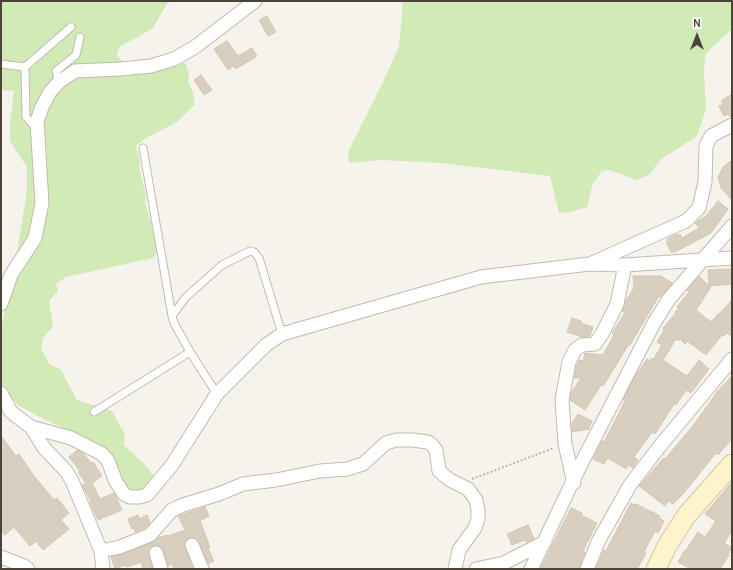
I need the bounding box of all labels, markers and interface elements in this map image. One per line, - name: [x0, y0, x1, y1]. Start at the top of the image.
- north arrow: [677, 16, 717, 56]
- text: N: [693, 17, 701, 30]

